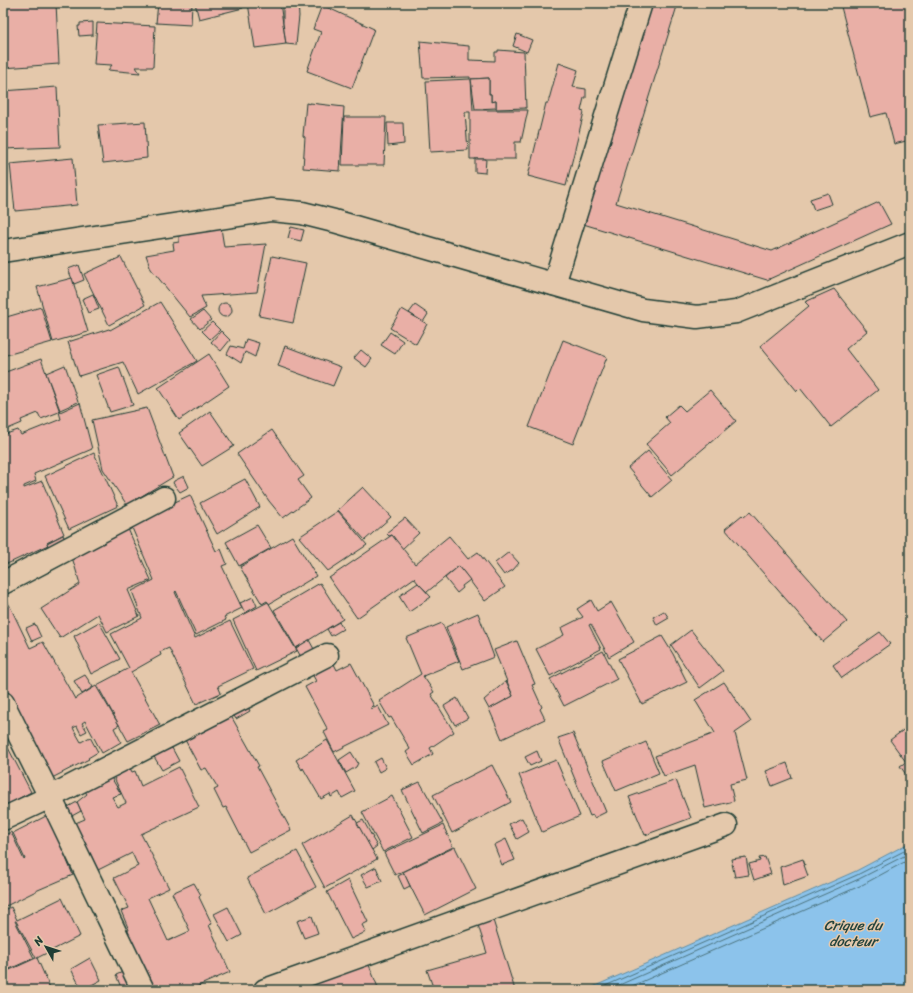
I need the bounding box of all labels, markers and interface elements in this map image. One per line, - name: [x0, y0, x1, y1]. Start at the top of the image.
- water label: Crique du docteur: [824, 913, 884, 954]
- north arrow: [26, 927, 66, 967]
- text: N: [28, 932, 49, 951]

